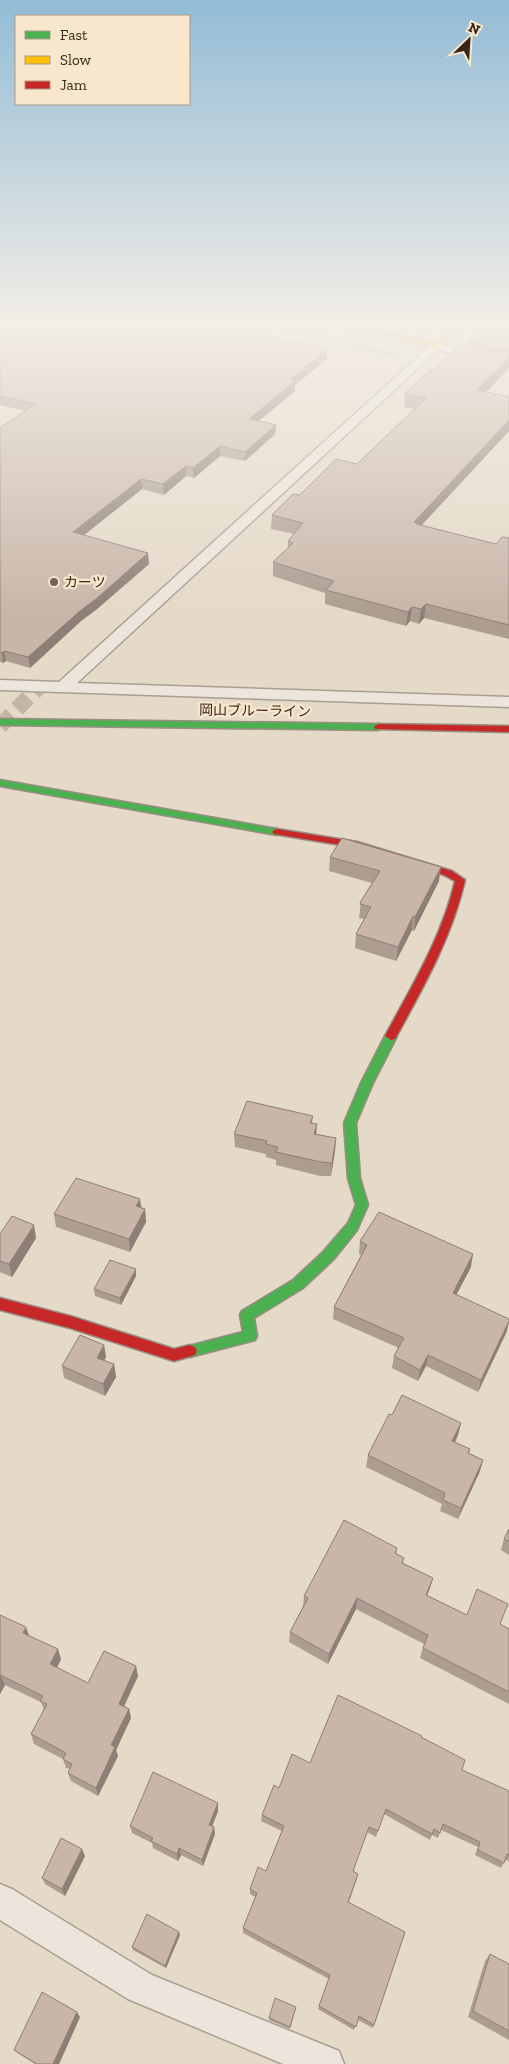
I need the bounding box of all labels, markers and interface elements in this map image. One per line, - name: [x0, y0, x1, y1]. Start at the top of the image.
- legend: [15, 15, 190, 105]
- north arrow: [444, 15, 494, 65]
- text: N: [466, 19, 483, 39]
- text: Fast: [60, 26, 88, 44]
- text: Slow: [60, 51, 92, 69]
- text: Jam: [60, 76, 87, 94]
- place label: カーツ: [64, 574, 106, 591]
- marker: カーツ: [48, 576, 60, 588]
- street label: 岡山ブルーライン: [199, 702, 311, 720]

